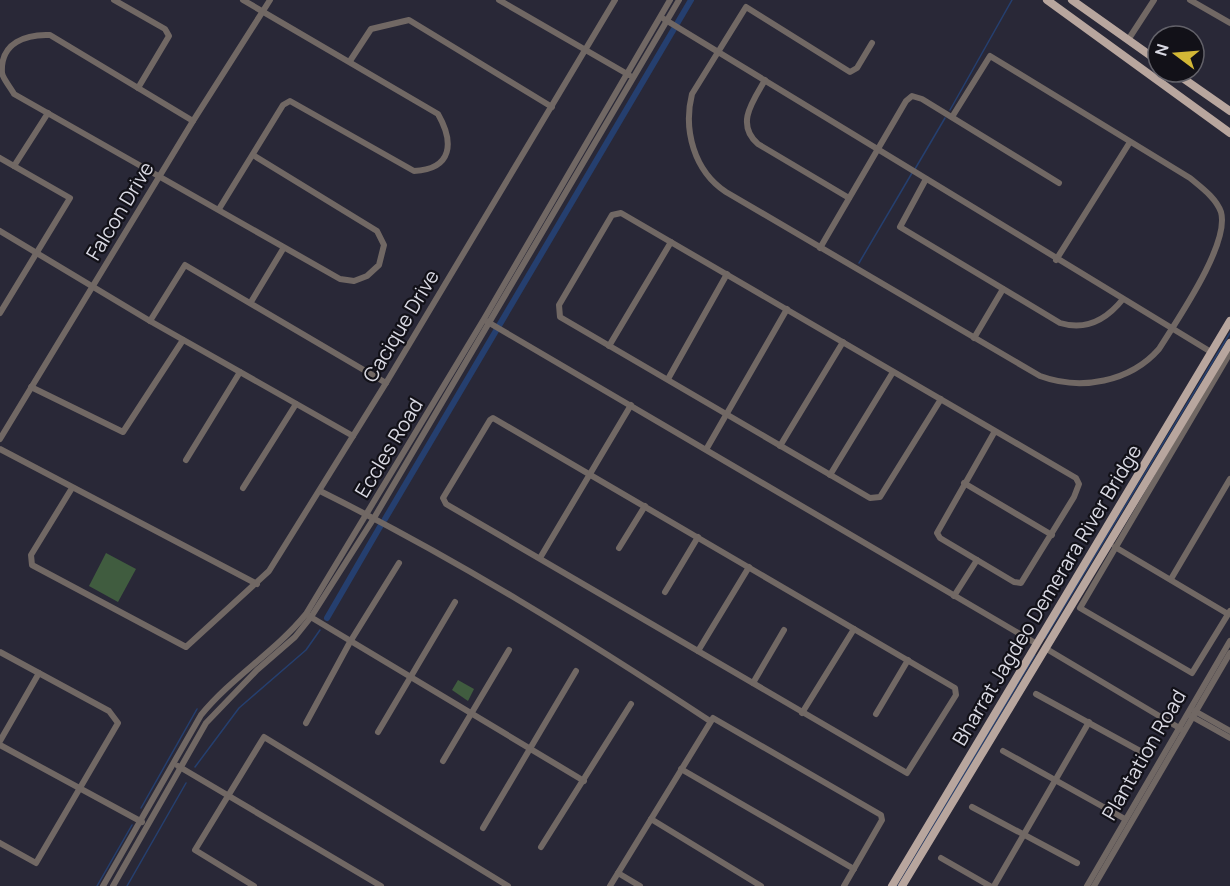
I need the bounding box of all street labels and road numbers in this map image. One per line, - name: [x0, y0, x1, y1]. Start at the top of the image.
- street label: Falcon Drive: [79, 156, 160, 265]
- street label: Cacique Drive: [356, 264, 445, 387]
- street label: Eccles Road: [348, 393, 429, 502]
- street label: Bharrat Jagdeo Demerara River Bridge: [946, 439, 1147, 750]
- street label: Plantation Road: [1095, 684, 1192, 825]

